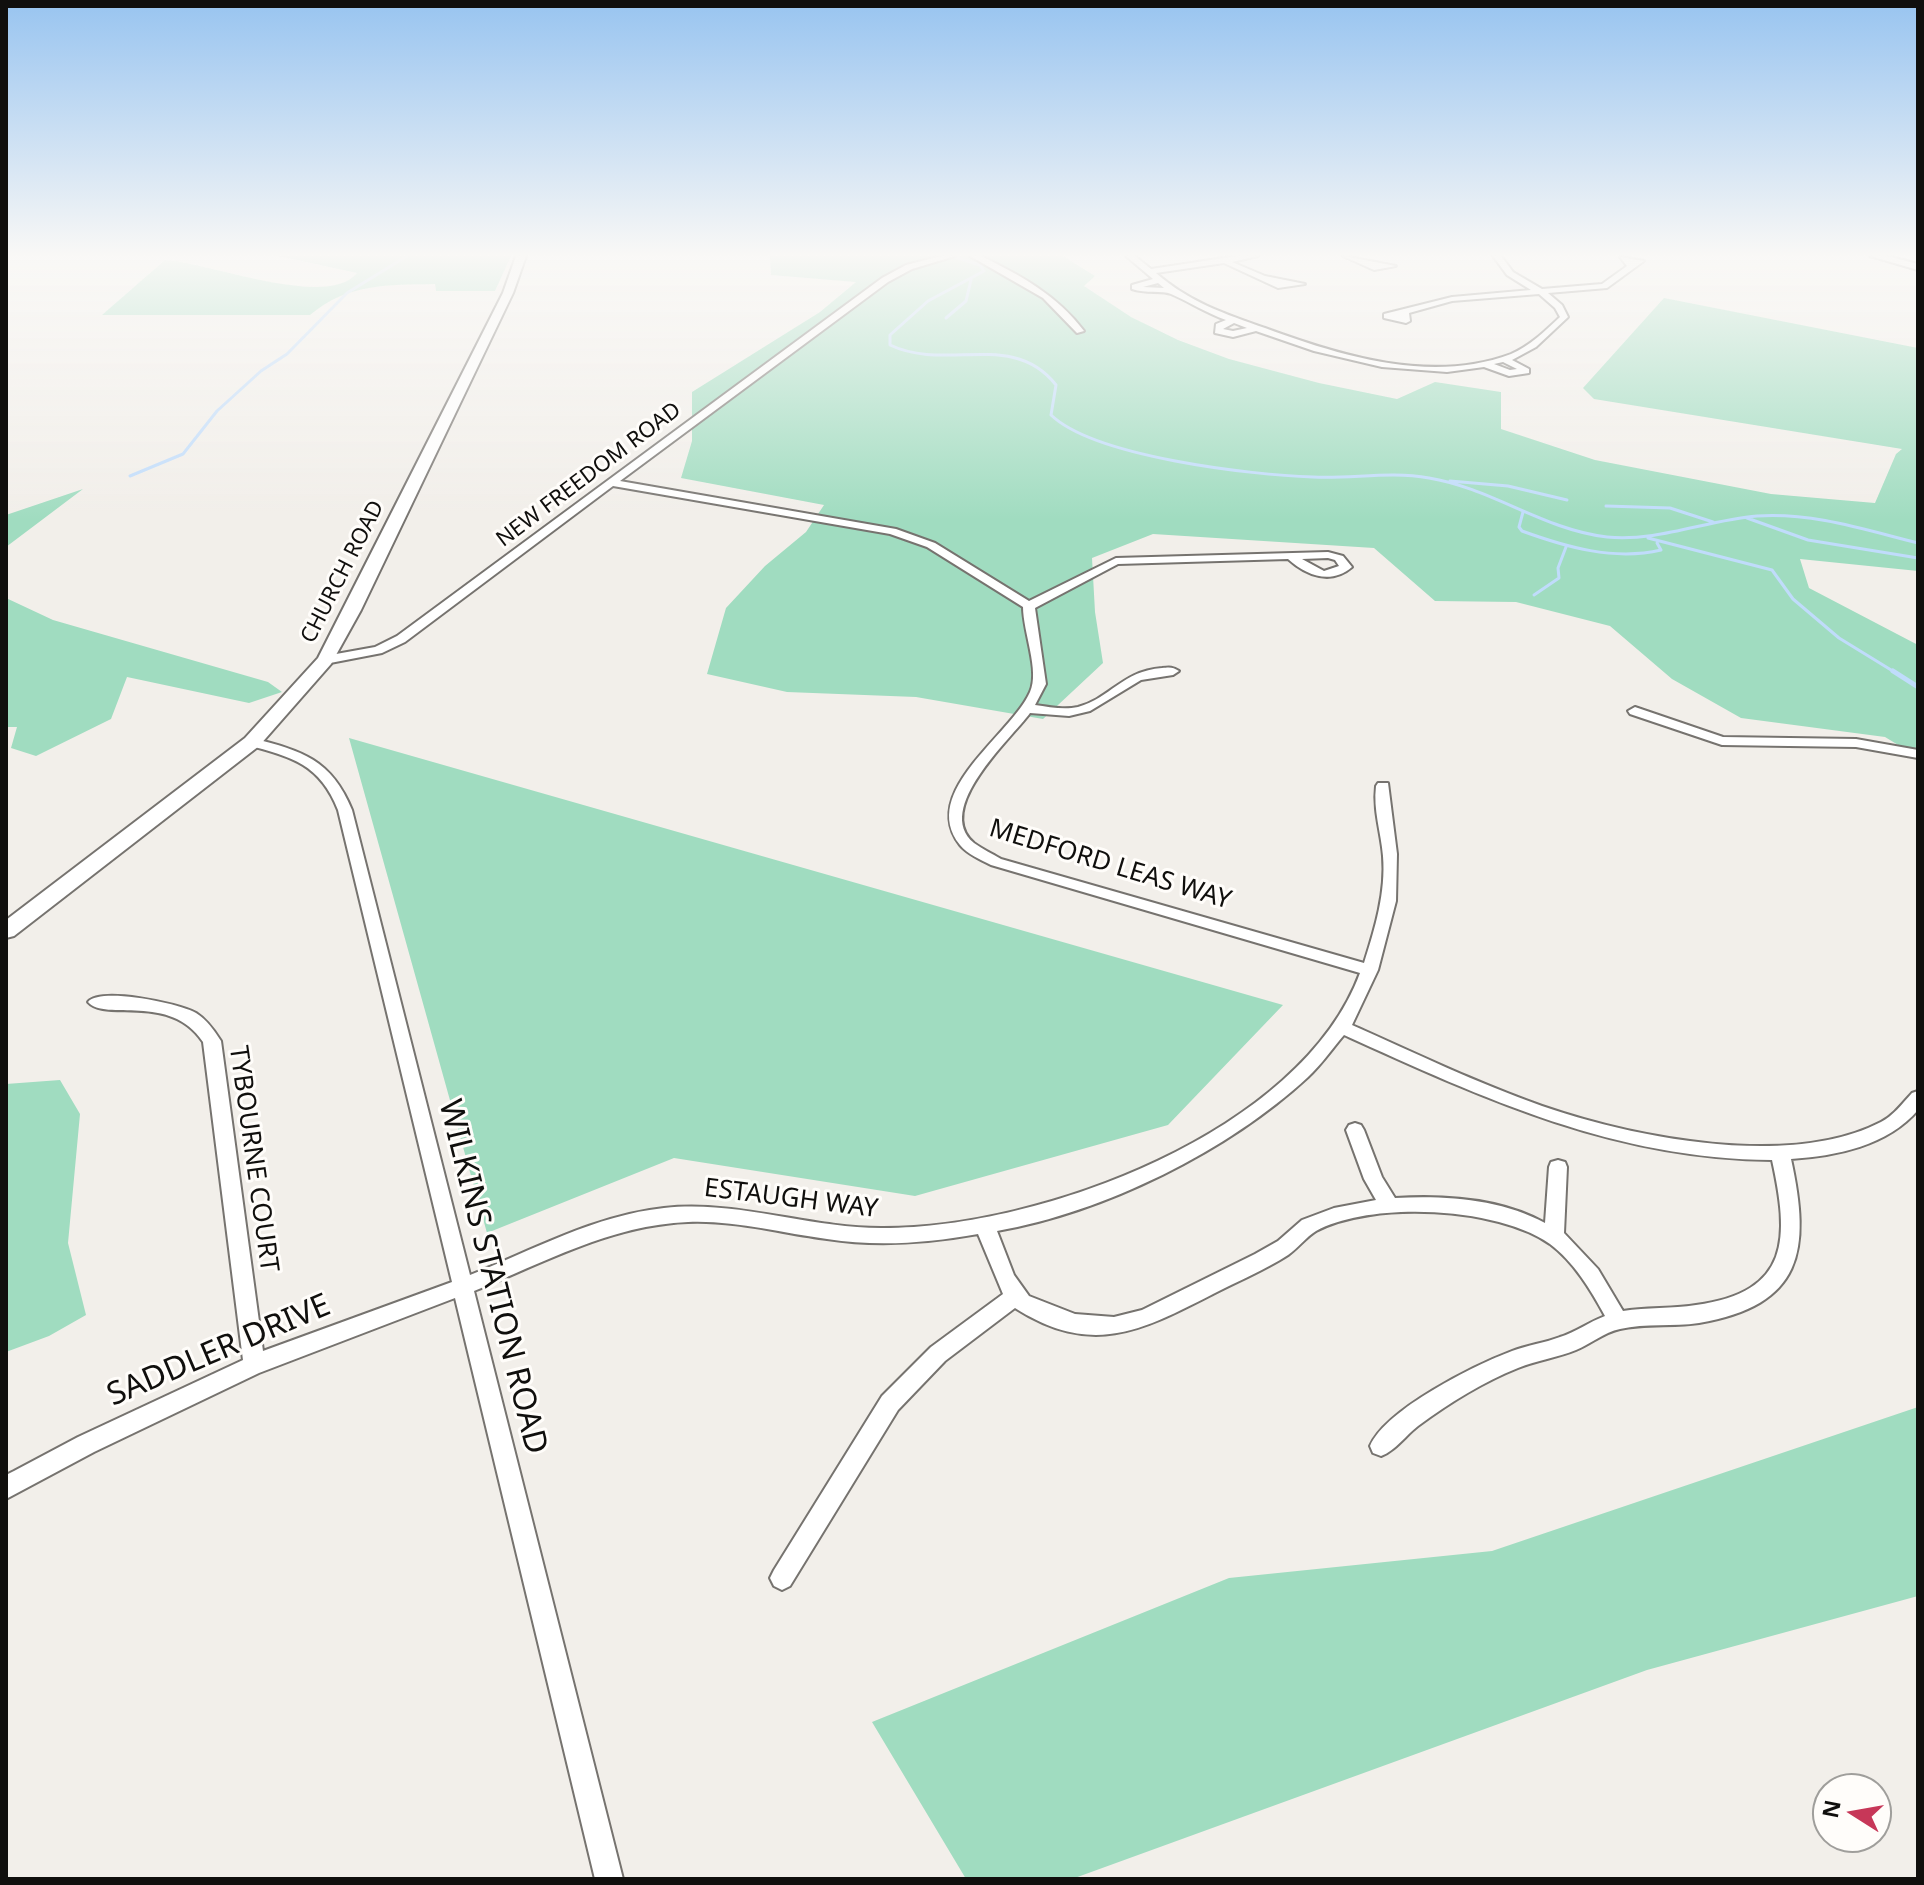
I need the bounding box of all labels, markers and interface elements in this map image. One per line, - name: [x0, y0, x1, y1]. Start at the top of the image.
- street label: NEW FREEDOM ROAD: [492, 397, 686, 553]
- street label: CHURCH ROAD: [296, 496, 390, 648]
- street label: MEDFORD LEAS WAY: [985, 813, 1235, 917]
- street label: TYBOURNE COURT: [222, 1044, 284, 1274]
- street label: WILKINS STATION ROAD: [429, 1096, 555, 1458]
- street label: ESTAUGH WAY: [702, 1173, 880, 1225]
- street label: SADDLER DRIVE: [102, 1287, 336, 1415]
- north arrow: [1812, 1773, 1892, 1853]
- text: N: [1814, 1797, 1847, 1820]

